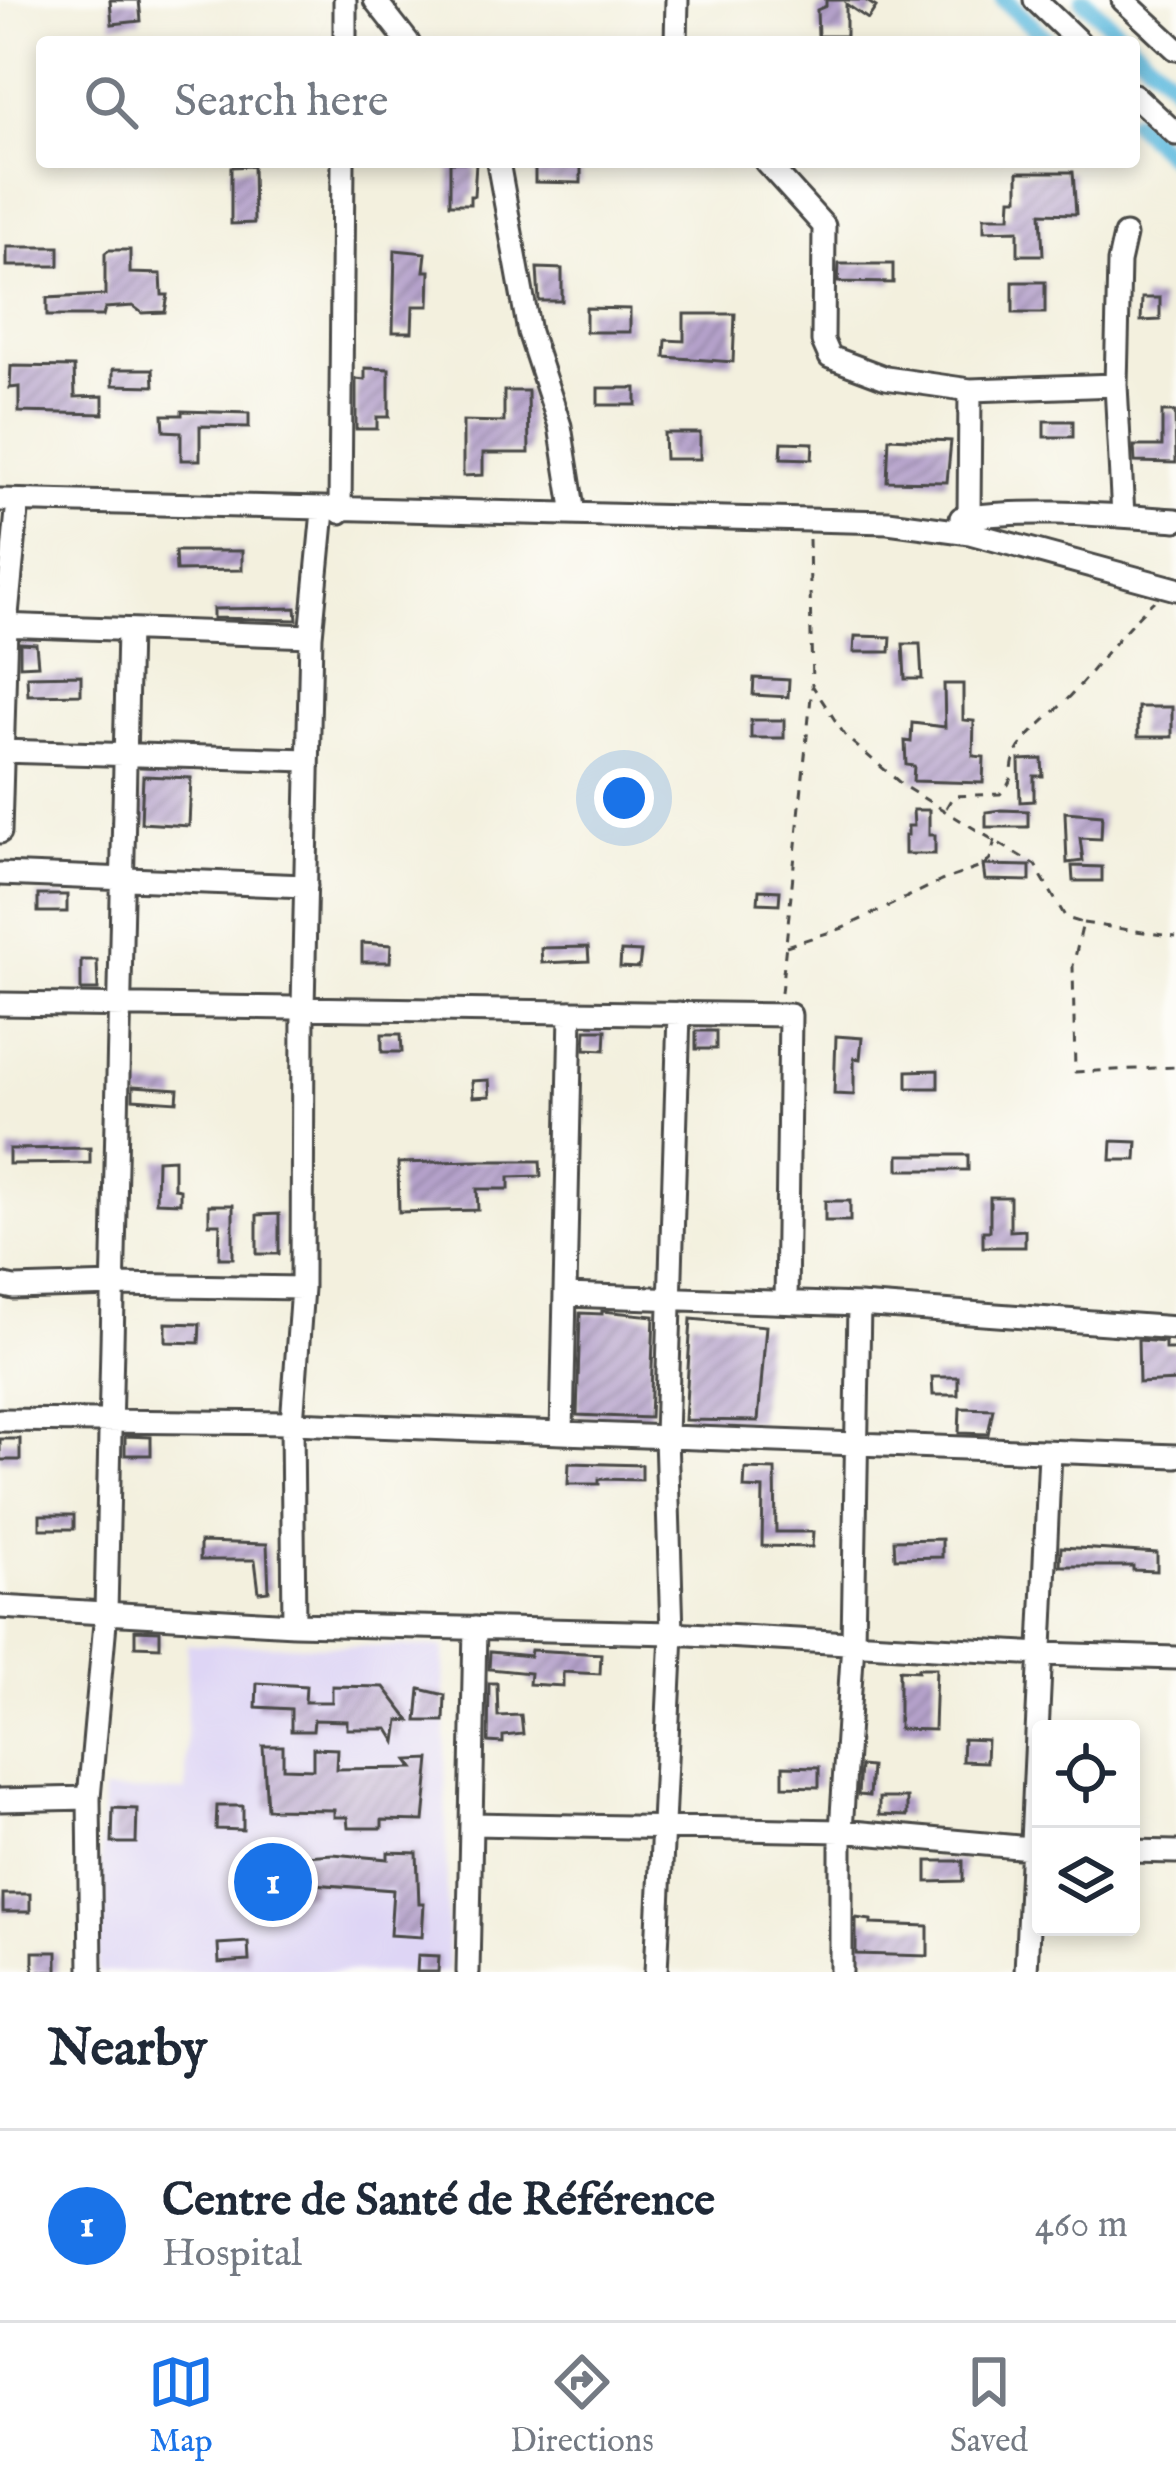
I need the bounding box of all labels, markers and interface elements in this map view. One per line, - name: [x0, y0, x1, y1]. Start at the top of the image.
- search box: [36, 36, 1140, 168]
- icon: search: [78, 69, 144, 135]
- text: Search here: [174, 74, 388, 131]
- your location: [594, 768, 654, 828]
- map controls: [1032, 1720, 1140, 1936]
- button: locate: [1032, 1720, 1140, 1828]
- button: layers: [1032, 1828, 1140, 1936]
- pin: 1: [234, 1837, 312, 1927]
- text: Nearby: [48, 2018, 207, 2083]
- text: Centre de Santé de Référence: [162, 2173, 715, 2230]
- text: 1: [80, 2201, 94, 2250]
- text: 460 m: [1035, 2201, 1128, 2250]
- text: Hospital: [162, 2230, 302, 2279]
- tab: Map: [148, 2349, 214, 2463]
- tab: Directions: [510, 2349, 654, 2463]
- tab: Saved: [950, 2349, 1028, 2463]

